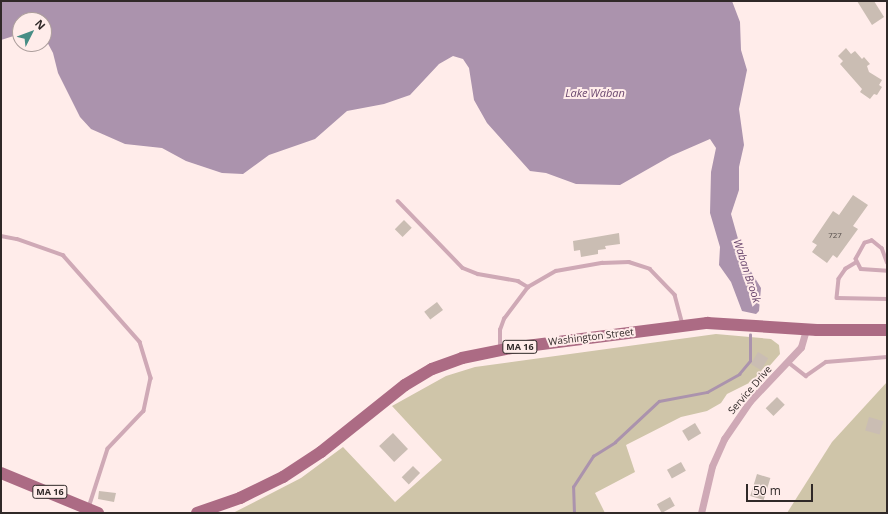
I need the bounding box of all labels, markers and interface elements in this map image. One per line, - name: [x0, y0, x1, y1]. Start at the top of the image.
- north arrow: [12, 12, 52, 52]
- text: N: [32, 16, 49, 33]
- water label: Lake Waban: [565, 86, 625, 100]
- house number: 727: [828, 230, 842, 240]
- water label: Waban Brook: [731, 238, 763, 304]
- street label: Washington Street: [548, 326, 634, 348]
- road number: MA 16: [502, 340, 538, 354]
- street label: Service Drive: [726, 363, 774, 417]
- scale bar: [748, 476, 815, 502]
- text: 50 m: [753, 482, 781, 499]
- road number: MA 16: [32, 485, 68, 499]

